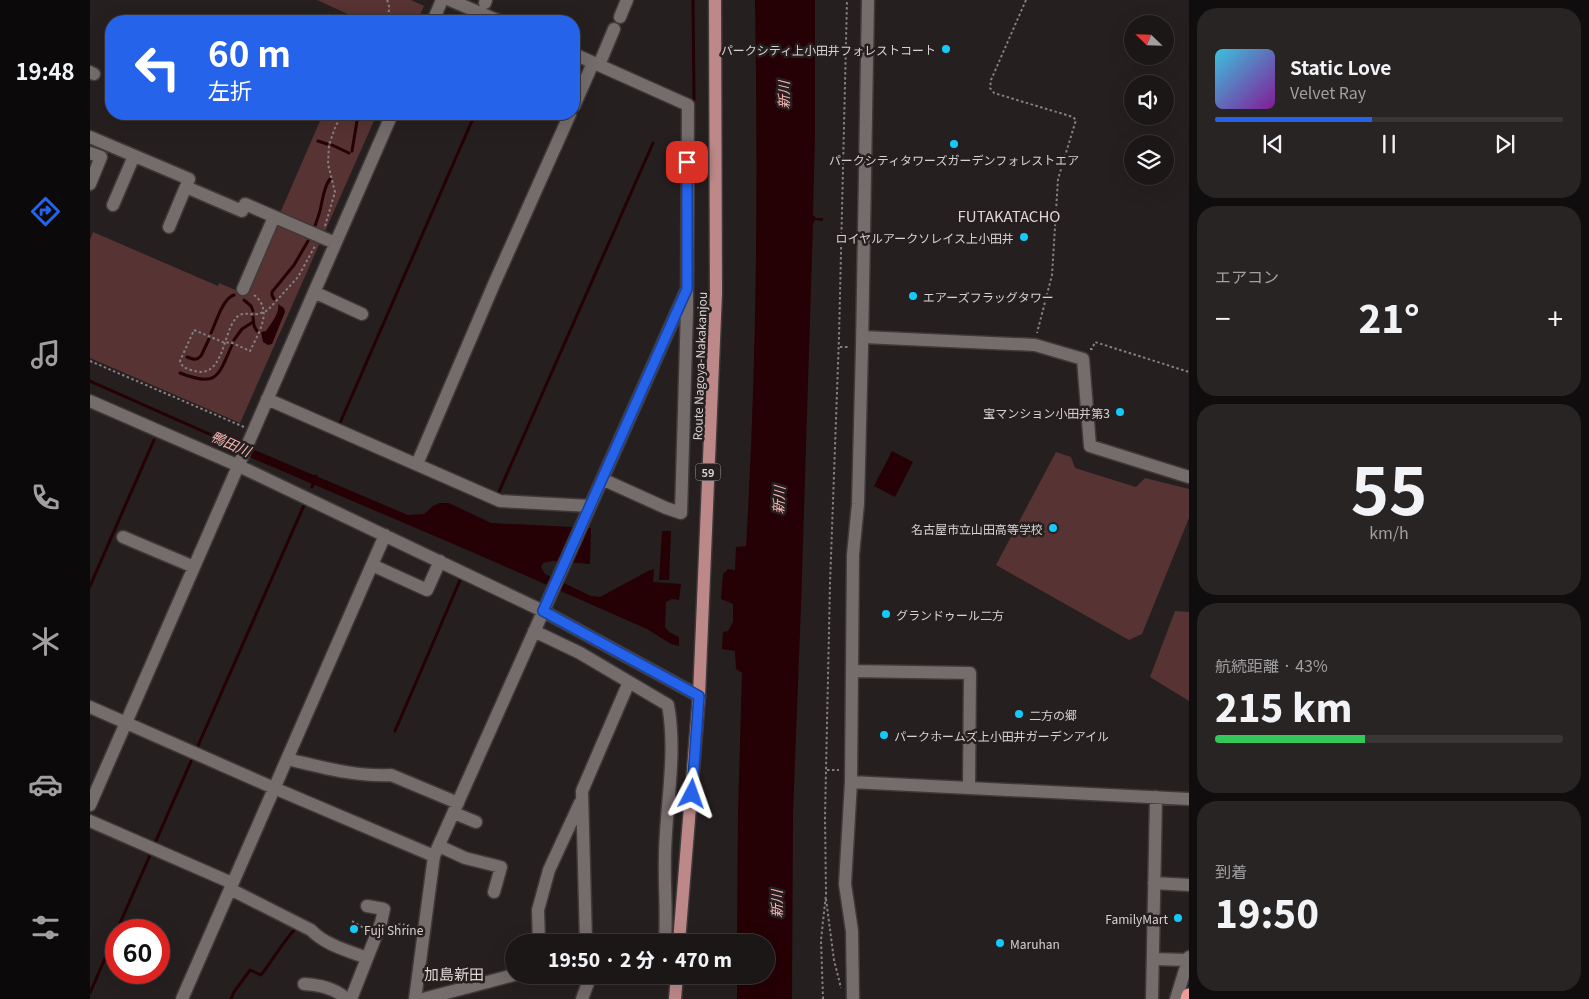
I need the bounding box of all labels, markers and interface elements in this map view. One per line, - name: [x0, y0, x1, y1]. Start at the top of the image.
- north arrow: [1124, 15, 1174, 65]
- map controls: [1124, 15, 1174, 185]
- text: 60 m: [208, 26, 291, 77]
- icon: left: [125, 35, 190, 100]
- place label: パークシティ上小田井フォレストコート: [721, 41, 936, 58]
- marker: パークシティ上小田井フォレストコート: [940, 43, 952, 55]
- text: Static Love: [1290, 53, 1391, 80]
- text: 19:48: [15, 54, 75, 86]
- text: 左折: [208, 73, 252, 105]
- button: sound: [1124, 75, 1174, 125]
- water label: 新川: [773, 79, 793, 109]
- text: Velvet Ray: [1290, 80, 1366, 104]
- icon: previous: [1259, 130, 1287, 158]
- icon: pause: [1375, 130, 1403, 158]
- icon: next: [1491, 130, 1519, 158]
- button: layers: [1124, 135, 1174, 185]
- marker: パークシティタワーズガーデンフォレストエア: [948, 138, 960, 150]
- pin: [666, 141, 708, 183]
- icon: arrive: [673, 148, 701, 176]
- place label: パークシティタワーズガーデンフォレストエア: [829, 151, 1079, 168]
- icon: directions: [28, 194, 63, 229]
- district label: FUTAKATACHO: [958, 205, 1060, 226]
- place label: ロイヤルアークソレイス上小田井: [835, 229, 1014, 246]
- marker: ロイヤルアークソレイス上小田井: [1018, 231, 1030, 243]
- text: エアコン: [1215, 264, 1279, 288]
- place label: エアーズフラッグタワー: [923, 288, 1054, 305]
- text: 21°: [1358, 289, 1420, 344]
- marker: エアーズフラッグタワー: [907, 290, 919, 302]
- street label: Route Nagoya-Nakakanjou: [688, 291, 710, 441]
- text: −: [1215, 297, 1231, 337]
- text: +: [1547, 297, 1563, 337]
- icon: music: [28, 337, 63, 372]
- place label: 宝マンション小田井第3: [983, 404, 1110, 421]
- marker: 宝マンション小田井第3: [1114, 406, 1126, 418]
- water label: 鴨田川: [208, 425, 256, 461]
- text: 55: [1351, 440, 1427, 534]
- road number: 59: [696, 464, 720, 481]
- icon: phone: [28, 480, 63, 515]
- water label: 新川: [767, 483, 789, 515]
- place label: 名古屋市立山田高等学校: [911, 520, 1043, 537]
- text: km/h: [1369, 520, 1409, 544]
- marker: 名古屋市立山田高等学校: [1047, 522, 1059, 534]
- place label: グランドゥール二方: [896, 606, 1004, 623]
- marker: グランドゥール二方: [880, 608, 892, 620]
- icon: climate: [28, 624, 63, 659]
- text: 航続距離 · 43%: [1215, 653, 1328, 677]
- text: 215 km: [1215, 678, 1353, 733]
- place label: 二方の郷: [1029, 706, 1077, 723]
- marker: 二方の郷: [1013, 708, 1025, 720]
- place label: パークホームズ上小田井ガーデンアイル: [894, 727, 1109, 744]
- marker: パークホームズ上小田井ガーデンアイル: [878, 729, 890, 741]
- icon: car: [28, 767, 63, 802]
- position arrow: [665, 767, 717, 819]
- text: 到着: [1215, 859, 1247, 883]
- text: 19:50: [1215, 884, 1319, 939]
- water label: 新川: [766, 888, 786, 918]
- icon: filters: [28, 910, 63, 945]
- place label: FamilyMart: [1105, 910, 1168, 927]
- marker: FamilyMart: [1172, 912, 1184, 924]
- speed limit sign: 60: [105, 919, 170, 984]
- place label: Fuji Shrine: [364, 921, 424, 938]
- marker: Fuji Shrine: [348, 923, 360, 935]
- place label: Maruhan: [1010, 935, 1060, 952]
- marker: Maruhan: [994, 937, 1006, 949]
- text: 19:50 · 2 分 · 470 m: [548, 945, 732, 972]
- district label: 加島新田: [424, 963, 484, 984]

